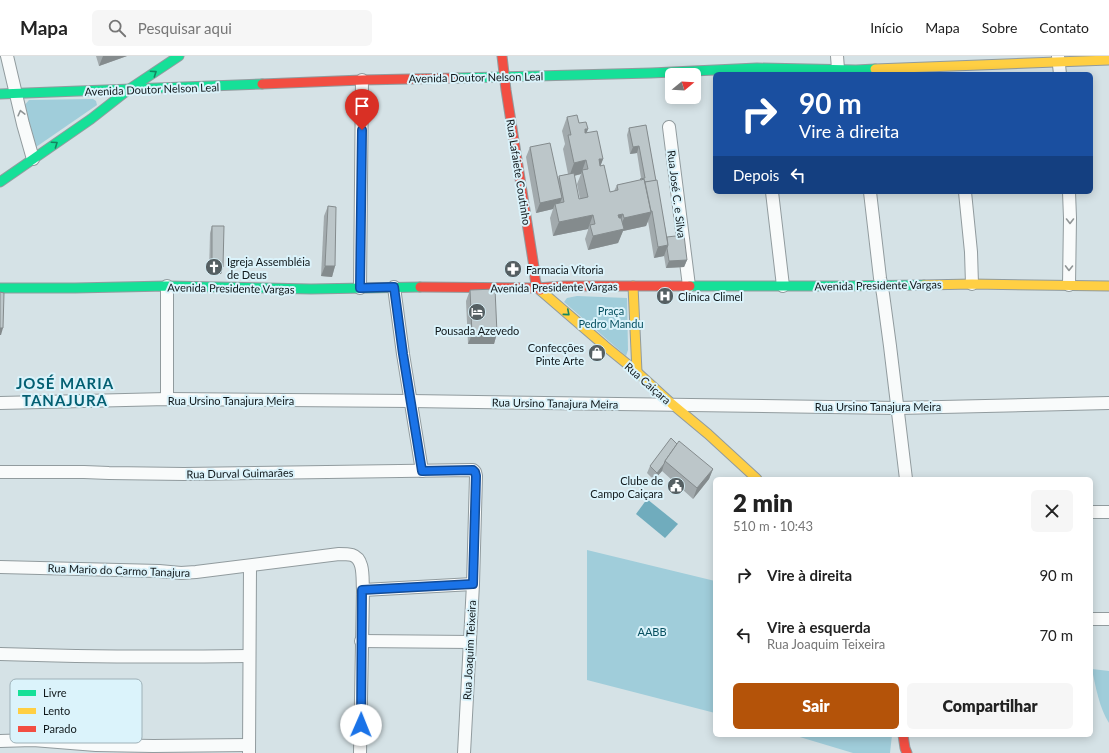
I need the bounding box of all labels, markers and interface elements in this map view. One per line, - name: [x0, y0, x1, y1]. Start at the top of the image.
- search box: [92, 10, 372, 46]
- text: Mapa: [20, 16, 68, 39]
- icon: search: [106, 17, 128, 39]
- text: Pesquisar aqui: [138, 19, 232, 37]
- text: Início: [870, 19, 903, 36]
- text: Mapa: [925, 19, 960, 36]
- text: Sobre: [982, 19, 1017, 36]
- text: Contato: [1039, 19, 1089, 36]
- north arrow: [665, 68, 701, 104]
- map controls: [665, 68, 701, 104]
- street label: Avenida Doutor Nelson Leal: [409, 69, 543, 85]
- one-way arrow: [149, 71, 156, 78]
- street label: Avenida Doutor Nelson Leal: [84, 80, 220, 98]
- text: 90 m: [799, 86, 862, 120]
- icon: right: [733, 88, 785, 140]
- pin: [345, 89, 379, 130]
- icon: arrive: [351, 95, 373, 117]
- one-way arrow: [17, 110, 25, 116]
- street label: Rua Lafaiete Coutinho: [504, 118, 534, 226]
- text: Vire à direita: [799, 120, 899, 142]
- one-way arrow: [51, 142, 58, 149]
- street label: Rua José C. e Silva: [665, 149, 689, 239]
- icon: left: [787, 164, 809, 186]
- text: Depois: [733, 166, 779, 184]
- one-way arrow: [1066, 218, 1074, 224]
- place label: Igreja Assembléia de Deus: [227, 255, 310, 281]
- church icon: Igreja Assembléia de Deus: [204, 257, 224, 277]
- pharmacy icon: Farmacia Vitoria: [503, 259, 523, 279]
- place label: Farmacia Vitoria: [526, 263, 604, 276]
- one-way arrow: [1065, 265, 1073, 271]
- street label: Avenida Presidente Vargas: [814, 277, 942, 293]
- street label: Avenida Presidente Vargas: [490, 279, 618, 295]
- street label: Avenida Presidente Vargas: [167, 280, 295, 296]
- hospital icon: Clínica Climel: [655, 286, 675, 306]
- place label: Clínica Climel: [678, 290, 743, 303]
- hotel icon: Pousada Azevedo: [467, 302, 487, 322]
- park label: Praça Pedro Mandu: [578, 304, 644, 330]
- one-way arrow: [563, 308, 570, 315]
- place label: Pousada Azevedo: [435, 324, 519, 337]
- place label: Confecções Pinte Arte: [528, 341, 584, 367]
- shop icon: Confecções Pinte Arte: [587, 343, 607, 363]
- street label: Rua Caiçara: [622, 360, 674, 406]
- district label: JOSÉ MARIA TANAJURA: [16, 374, 114, 409]
- street label: Rua Ursino Tanajura Meira: [168, 394, 294, 407]
- street label: Rua Ursino Tanajura Meira: [492, 395, 618, 411]
- street label: Rua Ursino Tanajura Meira: [815, 400, 941, 413]
- street label: Rua Durval Guimarães: [186, 466, 294, 480]
- place label: Clube de Campo Caiçara: [590, 474, 663, 500]
- public building icon: Clube de Campo Caiçara: [666, 476, 686, 496]
- text: 2 min: [733, 488, 793, 517]
- button: close: [1031, 490, 1073, 532]
- text: 510 m · 10:43: [733, 518, 813, 534]
- street label: Rua Mario do Carmo Tanajura: [48, 561, 190, 579]
- icon: right: [733, 564, 755, 586]
- text: Vire à direita: [767, 566, 852, 584]
- text: 90 m: [1039, 566, 1073, 584]
- street label: Rua Joaquim Teixeira: [460, 600, 478, 700]
- text: Vire à esquerda: [767, 618, 871, 636]
- icon: left: [733, 624, 755, 646]
- park label: AABB: [637, 625, 667, 638]
- text: 70 m: [1039, 626, 1073, 644]
- text: Rua Joaquim Teixeira: [767, 636, 885, 652]
- legend: [10, 679, 142, 743]
- button: Sair: [733, 683, 899, 729]
- button: Compartilhar: [907, 683, 1073, 729]
- text: Livre: [43, 686, 67, 699]
- text: Lento: [43, 704, 70, 717]
- position arrow: [340, 704, 382, 746]
- text: Parado: [43, 722, 77, 735]

